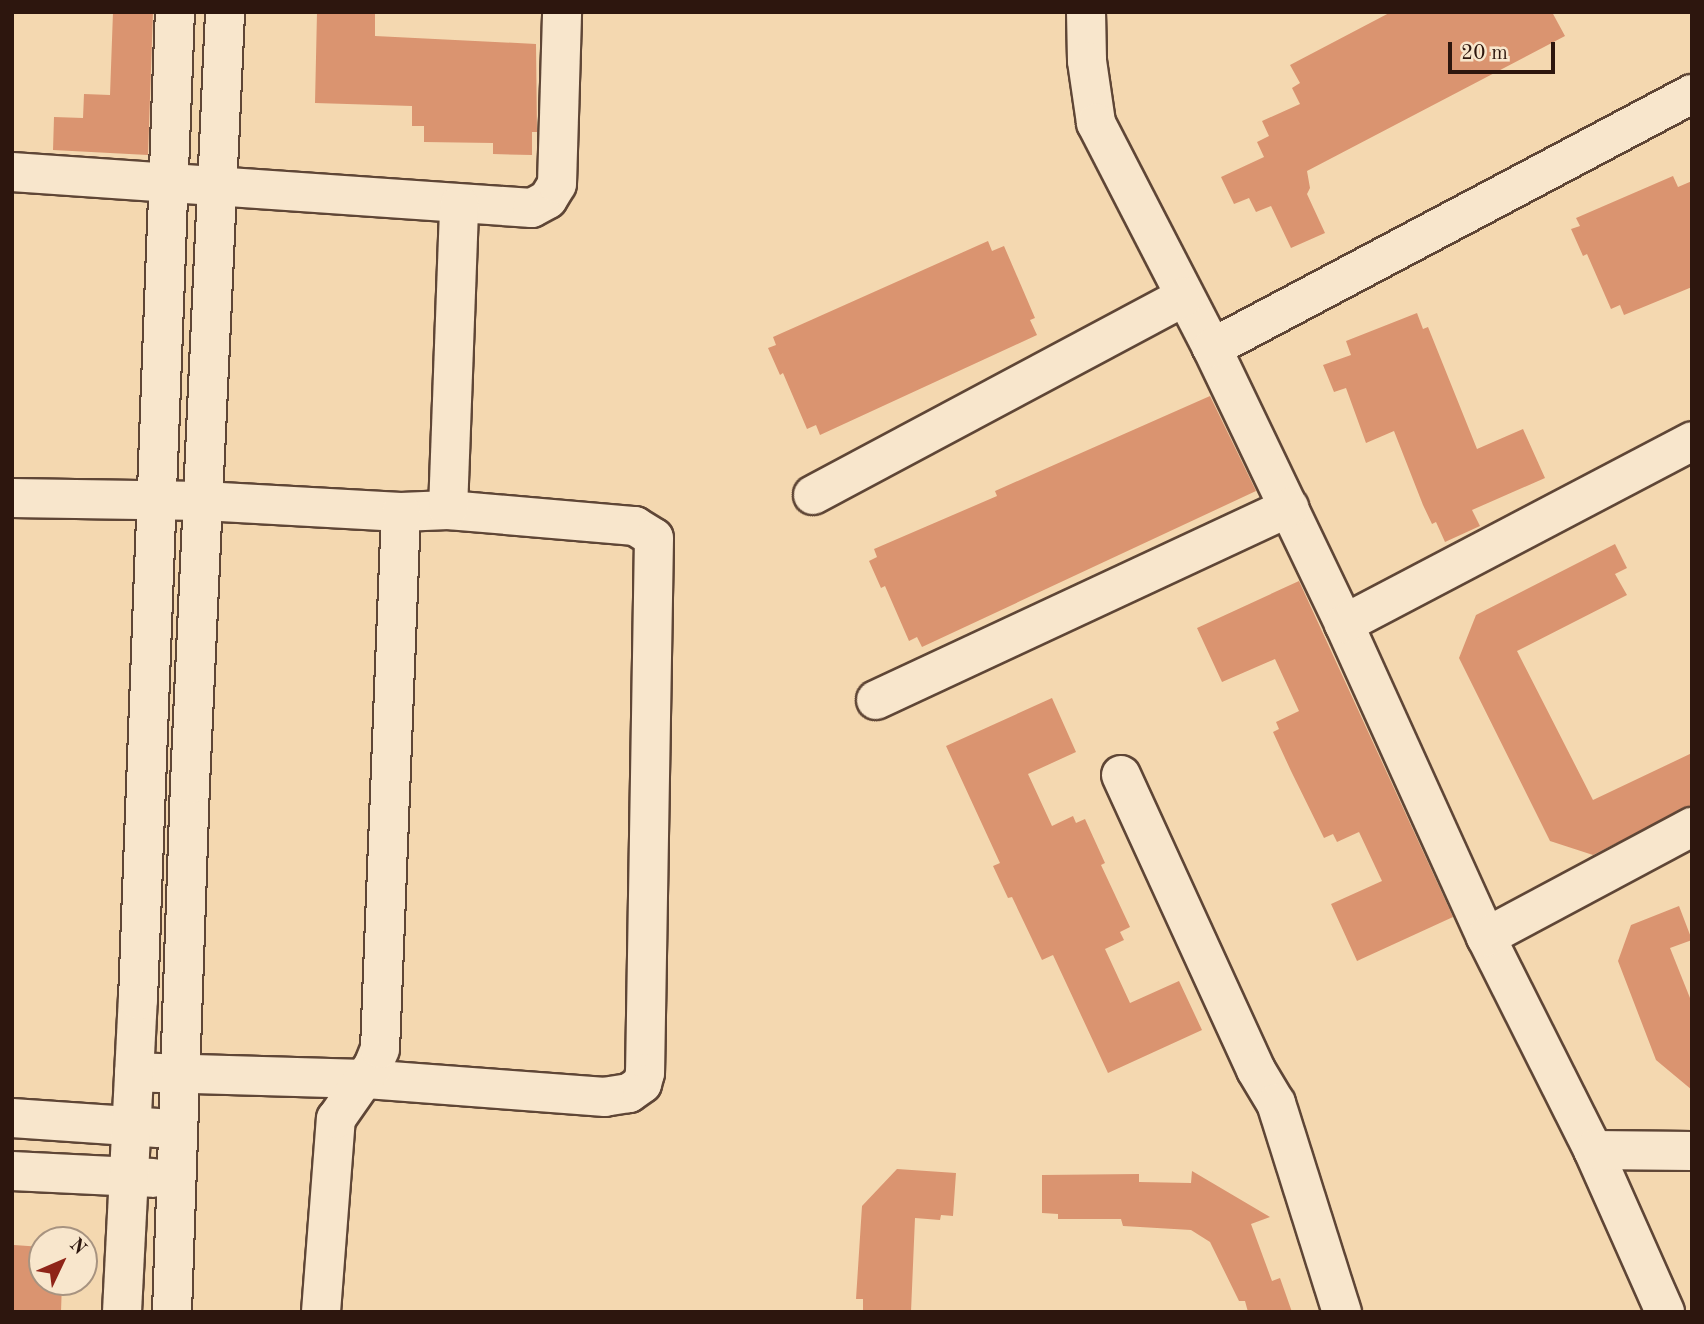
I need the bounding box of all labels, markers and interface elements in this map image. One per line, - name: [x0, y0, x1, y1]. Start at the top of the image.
- scale bar: [1452, 28, 1559, 72]
- text: 20 m: [1461, 43, 1508, 64]
- north arrow: [28, 1226, 98, 1296]
- text: N: [65, 1236, 89, 1259]

